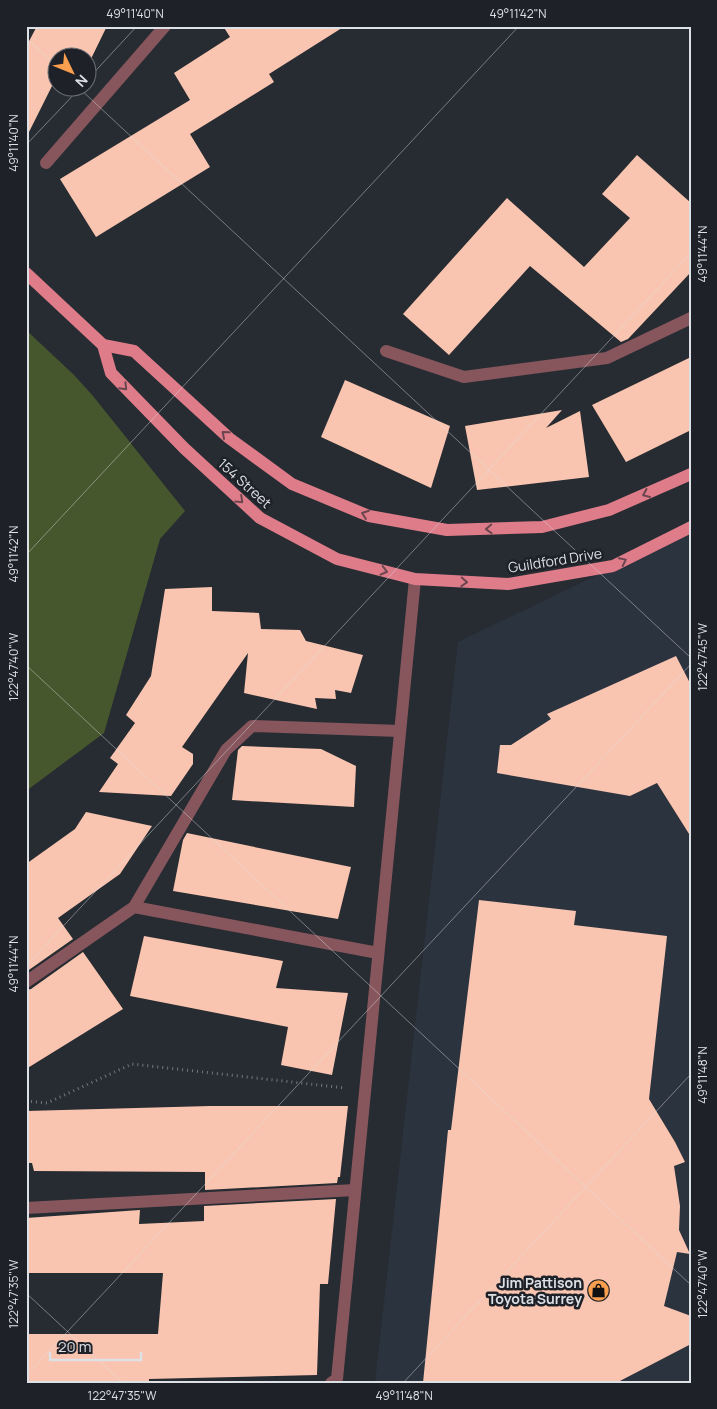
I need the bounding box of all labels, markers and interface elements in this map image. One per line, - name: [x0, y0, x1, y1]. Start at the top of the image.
- text: 49°11'40"N: [106, 5, 164, 22]
- text: 49°11'42"N: [489, 5, 547, 22]
- north arrow: [48, 48, 98, 98]
- text: N: [71, 71, 92, 91]
- text: 49°11'40"N: [5, 114, 22, 172]
- text: 49°11'44"N: [694, 225, 711, 283]
- one-way arrow: [118, 381, 127, 390]
- one-way arrow: [222, 431, 231, 440]
- street label: 154 Street: [214, 454, 276, 512]
- one-way arrow: [642, 487, 651, 498]
- one-way arrow: [235, 494, 244, 503]
- one-way arrow: [361, 510, 370, 520]
- one-way arrow: [485, 524, 492, 534]
- text: 49°11'42"N: [5, 525, 22, 583]
- street label: Guildford Drive: [507, 543, 603, 577]
- one-way arrow: [618, 557, 627, 567]
- one-way arrow: [380, 565, 389, 576]
- one-way arrow: [460, 576, 468, 587]
- text: 122°47'45"W: [694, 622, 711, 691]
- text: 122°47'40"W: [5, 632, 22, 701]
- text: 49°11'44"N: [5, 935, 22, 993]
- text: 49°11'48"N: [694, 1046, 711, 1104]
- text: 122°47'40"W: [694, 1249, 711, 1318]
- text: 122°47'35"W: [5, 1259, 22, 1328]
- place label: Jim Pattison Toyota Surrey: [488, 1273, 582, 1308]
- shop icon: Jim Pattison Toyota Surrey: [586, 1278, 610, 1302]
- scale bar: [50, 1329, 141, 1361]
- text: 20 m: [58, 1336, 91, 1357]
- text: 122°47'35"W: [88, 1387, 157, 1404]
- text: 49°11'48"N: [375, 1387, 433, 1404]

